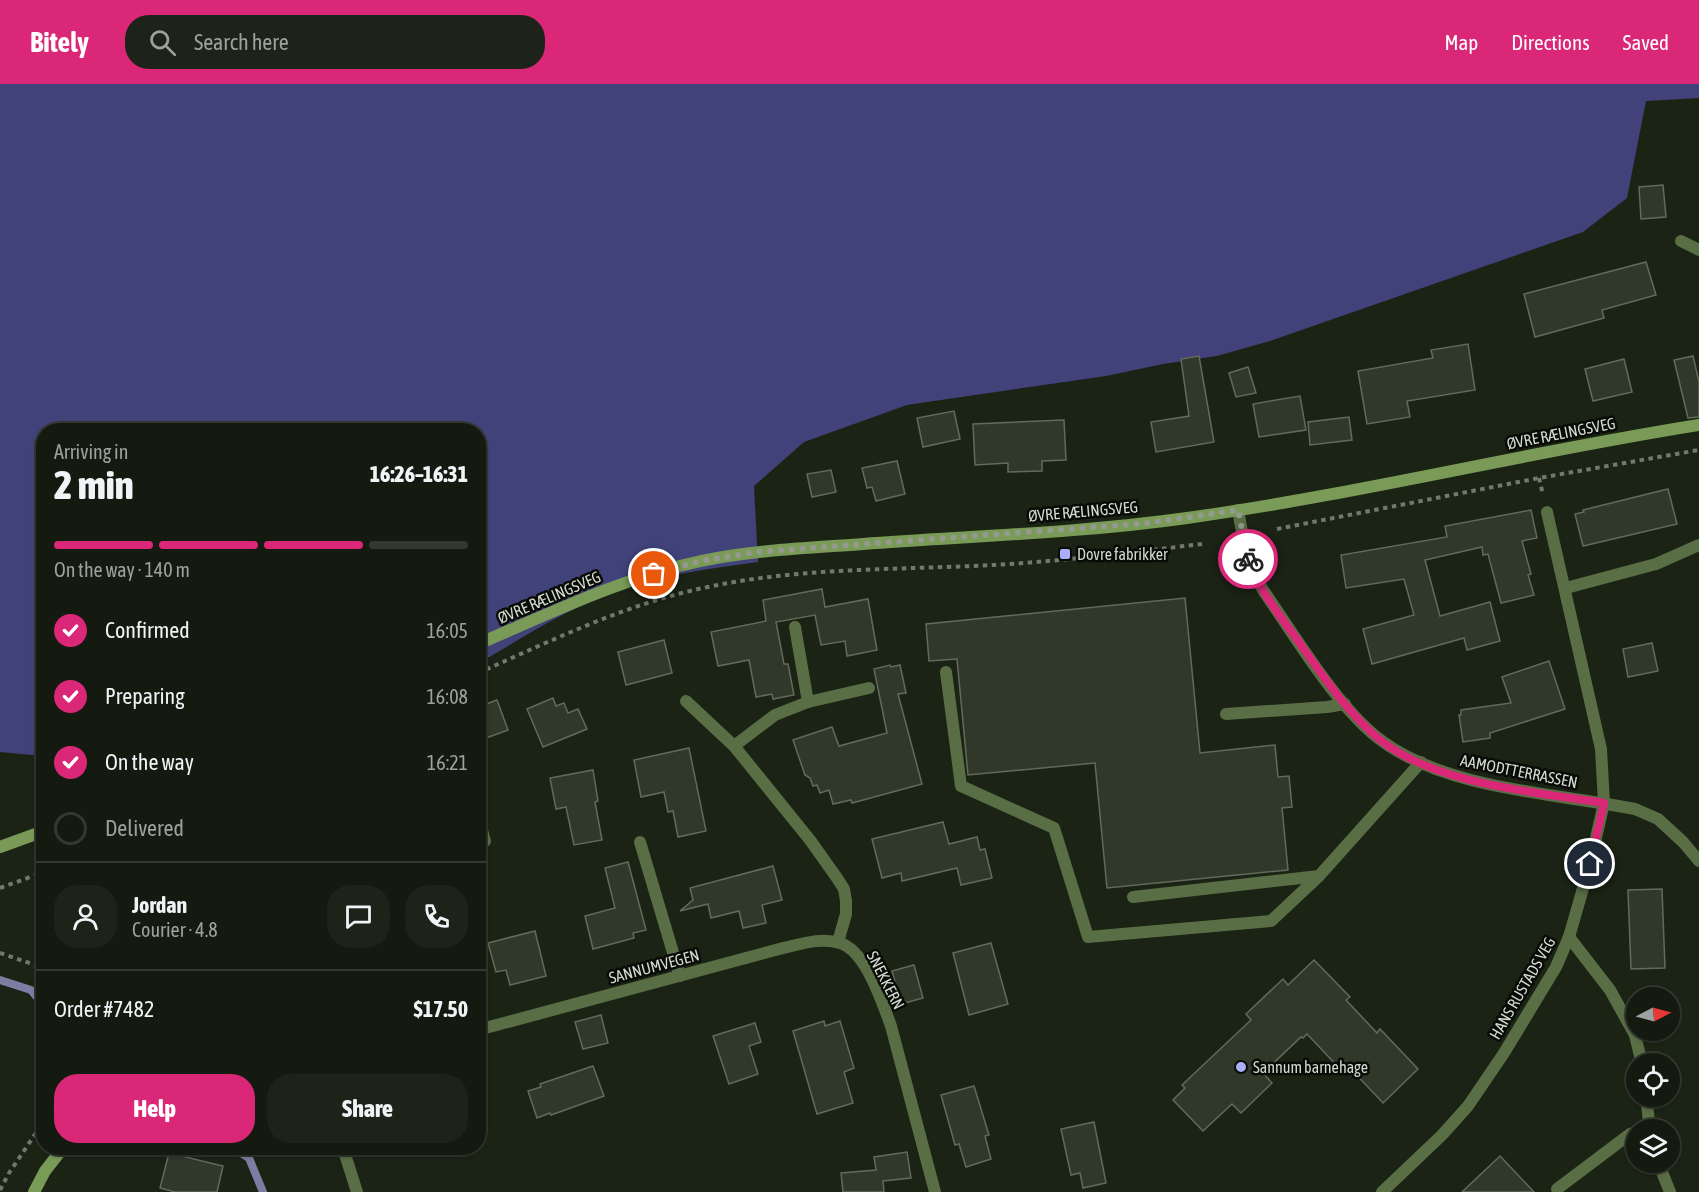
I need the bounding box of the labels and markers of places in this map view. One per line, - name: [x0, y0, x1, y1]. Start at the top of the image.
- place label: Dovre fabrikker: [1077, 545, 1168, 563]
- marker: Dovre fabrikker: [1058, 547, 1072, 561]
- pin: [628, 548, 679, 599]
- pin: [1564, 838, 1615, 889]
- place label: Sannum barnehage: [1253, 1058, 1368, 1077]
- marker: Sannum barnehage: [1234, 1060, 1248, 1074]

